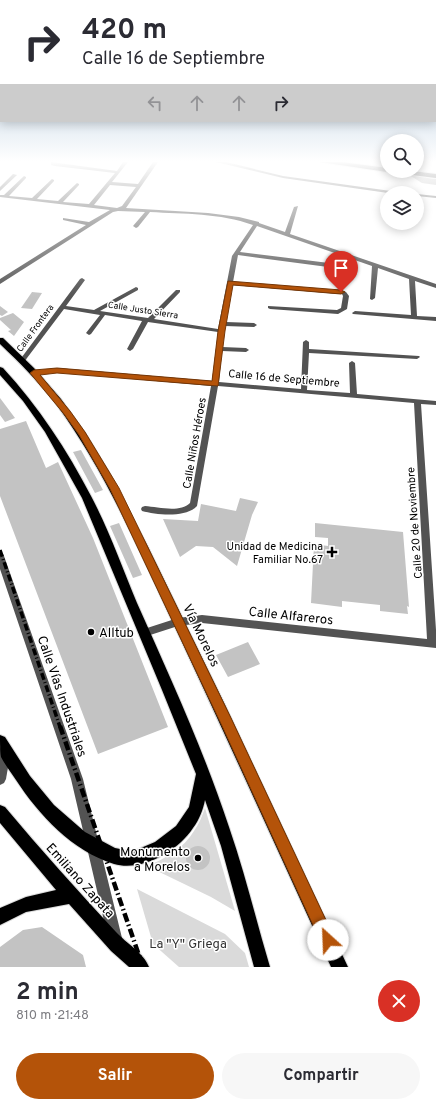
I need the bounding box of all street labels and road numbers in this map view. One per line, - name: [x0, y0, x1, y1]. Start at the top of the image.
- street label: Calle Justo Sierra: [107, 300, 179, 322]
- street label: Calle Frontera: [14, 302, 56, 354]
- street label: Calle 16 de Septiembre: [228, 367, 340, 391]
- street label: Calle Niños Héroes: [180, 396, 210, 490]
- street label: Calle 20 de Noviembre: [404, 467, 426, 579]
- street label: Vía Morelos: [178, 602, 222, 670]
- street label: Calle Alfareros: [248, 605, 334, 629]
- street label: Calle Vías Industriales: [33, 634, 89, 759]
- street label: Emiliano Zapata: [42, 841, 117, 922]

